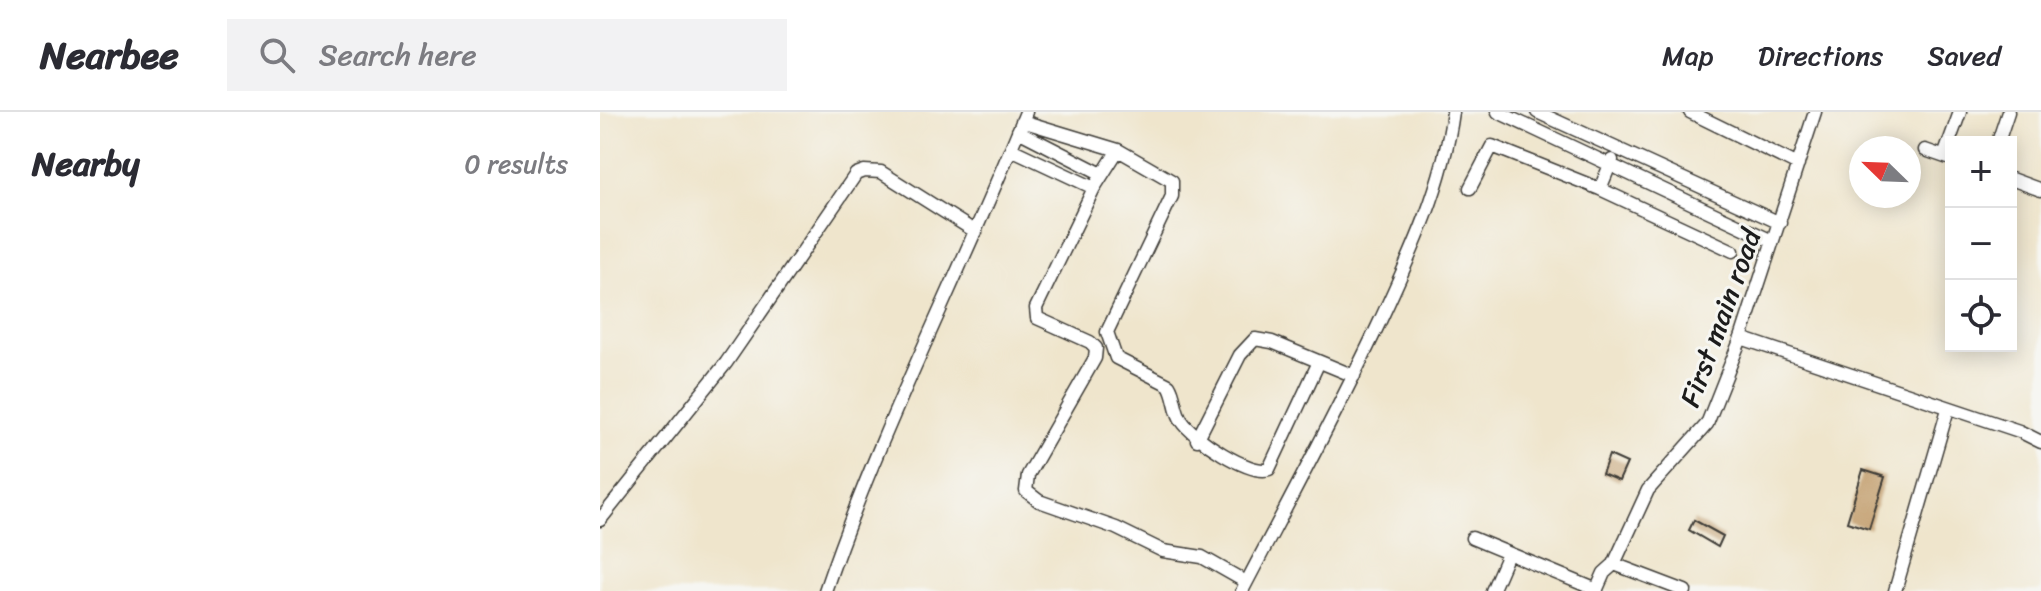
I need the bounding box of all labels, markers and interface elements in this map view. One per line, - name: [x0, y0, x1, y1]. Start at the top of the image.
- search box: [227, 19, 787, 91]
- text: Nearbee: [40, 22, 179, 89]
- text: Search here: [319, 28, 477, 82]
- text: Map: [1662, 31, 1714, 80]
- text: Directions: [1758, 31, 1883, 80]
- text: Saved: [1927, 31, 2001, 80]
- icon: search: [255, 33, 299, 77]
- text: Nearby: [32, 134, 140, 194]
- north arrow: [1849, 136, 1921, 208]
- map controls: [1945, 136, 2017, 352]
- button: +: [1945, 136, 2017, 208]
- text: 0 results: [464, 141, 568, 187]
- button: −: [1945, 208, 2017, 280]
- street label: First main road: [1666, 220, 1776, 414]
- button: locate: [1945, 280, 2017, 352]

